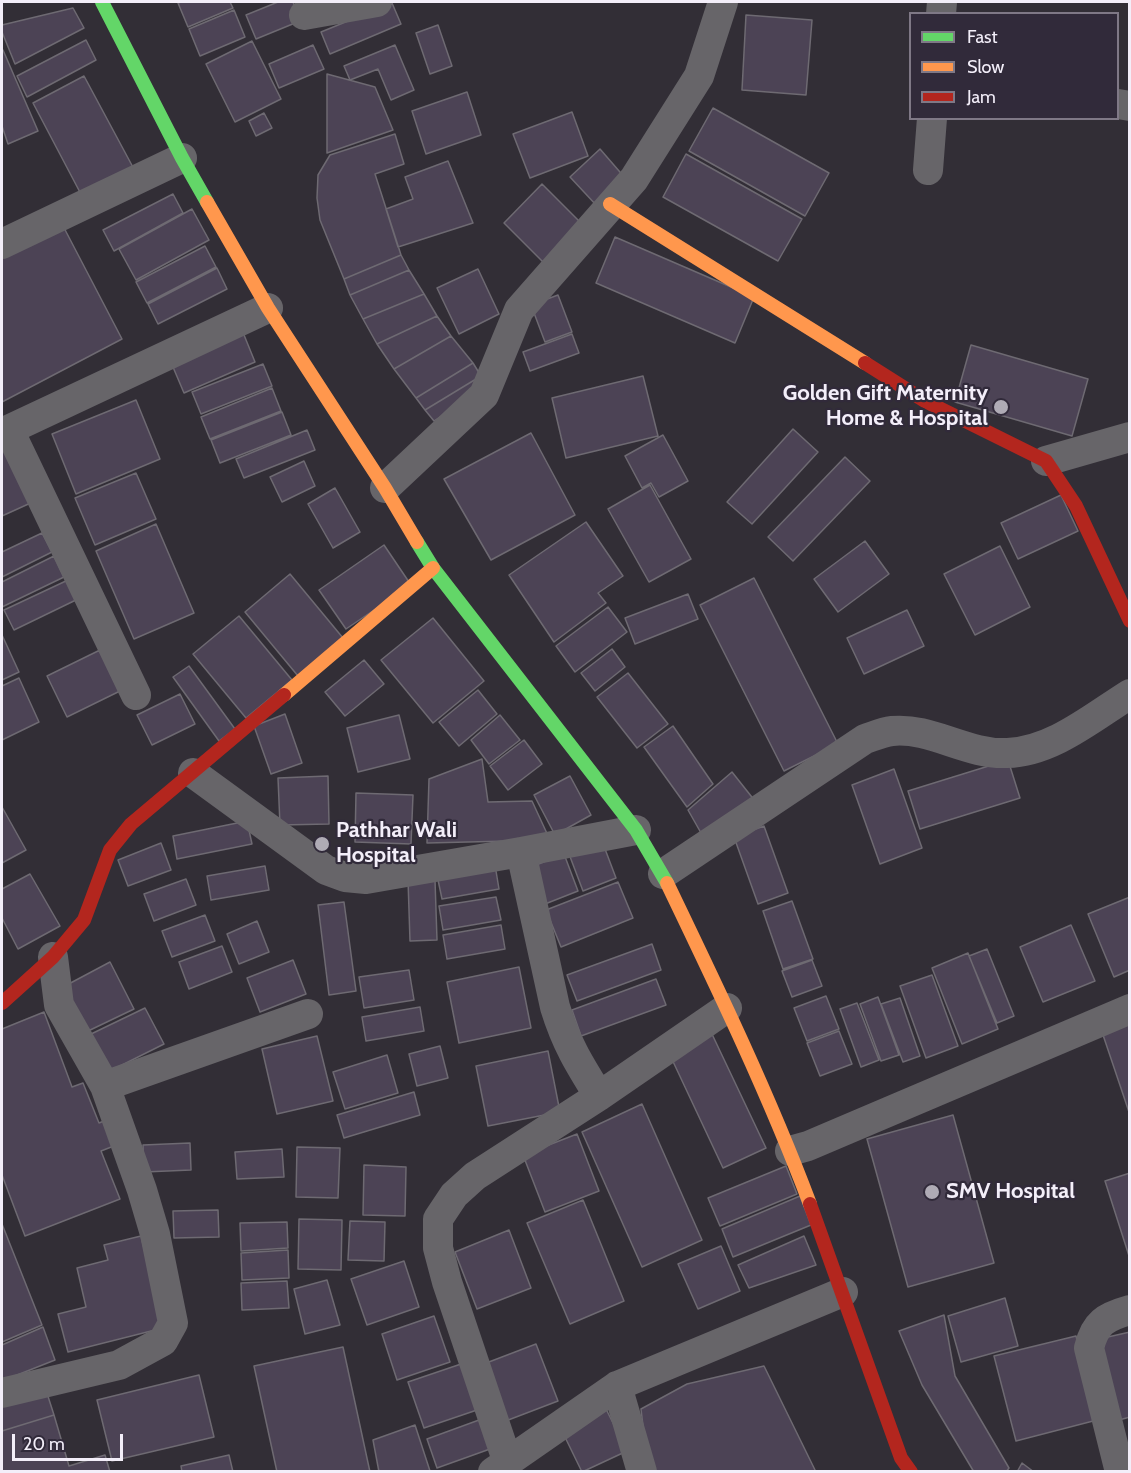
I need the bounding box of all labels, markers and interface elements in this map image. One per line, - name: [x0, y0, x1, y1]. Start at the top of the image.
- legend: [909, 12, 1119, 120]
- text: Fast: [967, 26, 998, 48]
- text: Slow: [967, 56, 1004, 78]
- text: Jam: [967, 86, 996, 108]
- place label: Golden Gift Maternity Home & Hospital: [783, 381, 988, 433]
- marker: Golden Gift Maternity Home & Hospital: [992, 398, 1010, 416]
- place label: Pathhar Wali Hospital: [336, 818, 457, 870]
- marker: Pathhar Wali Hospital: [313, 835, 331, 853]
- place label: SMV Hospital: [946, 1179, 1075, 1205]
- marker: SMV Hospital: [923, 1183, 941, 1201]
- scale bar: [15, 1422, 126, 1460]
- text: 20 m: [23, 1433, 65, 1455]

